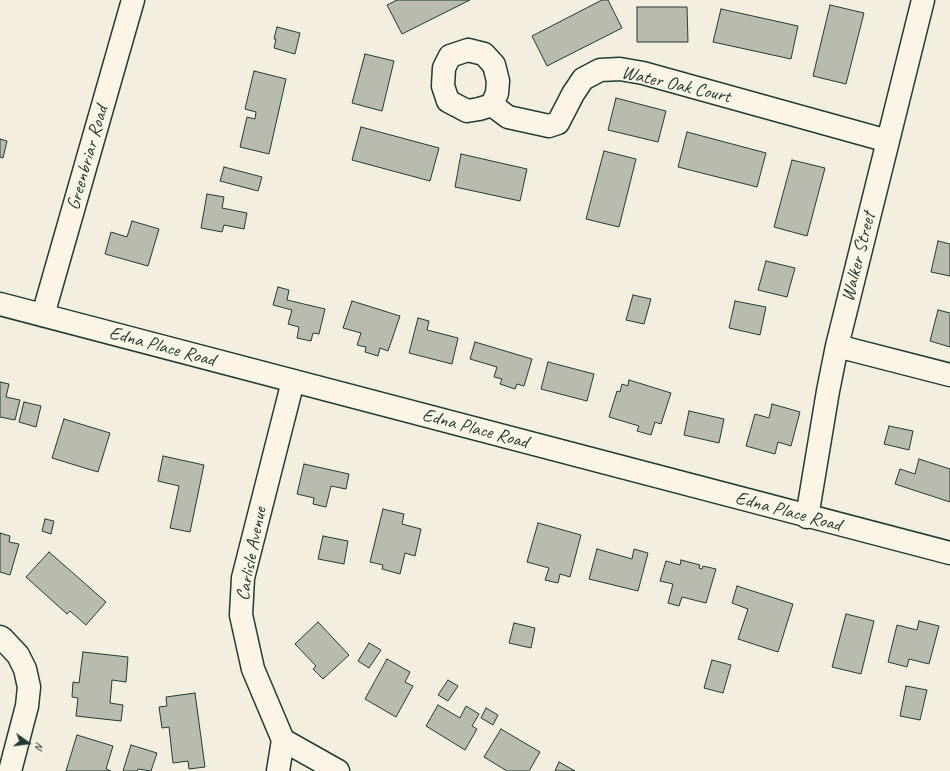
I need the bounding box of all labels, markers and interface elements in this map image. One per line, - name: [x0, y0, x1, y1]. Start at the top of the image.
- street label: Water Oak Court: [619, 61, 733, 109]
- street label: Greenbriar Road: [62, 103, 114, 213]
- street label: Walker Street: [837, 210, 881, 304]
- street label: Edna Place Road: [107, 322, 217, 372]
- street label: Edna Place Road: [420, 404, 530, 454]
- street label: Edna Place Road: [733, 487, 843, 537]
- street label: Carlisle Avenue: [232, 505, 272, 603]
- north arrow: [8, 723, 48, 763]
- text: N: [32, 741, 47, 751]

